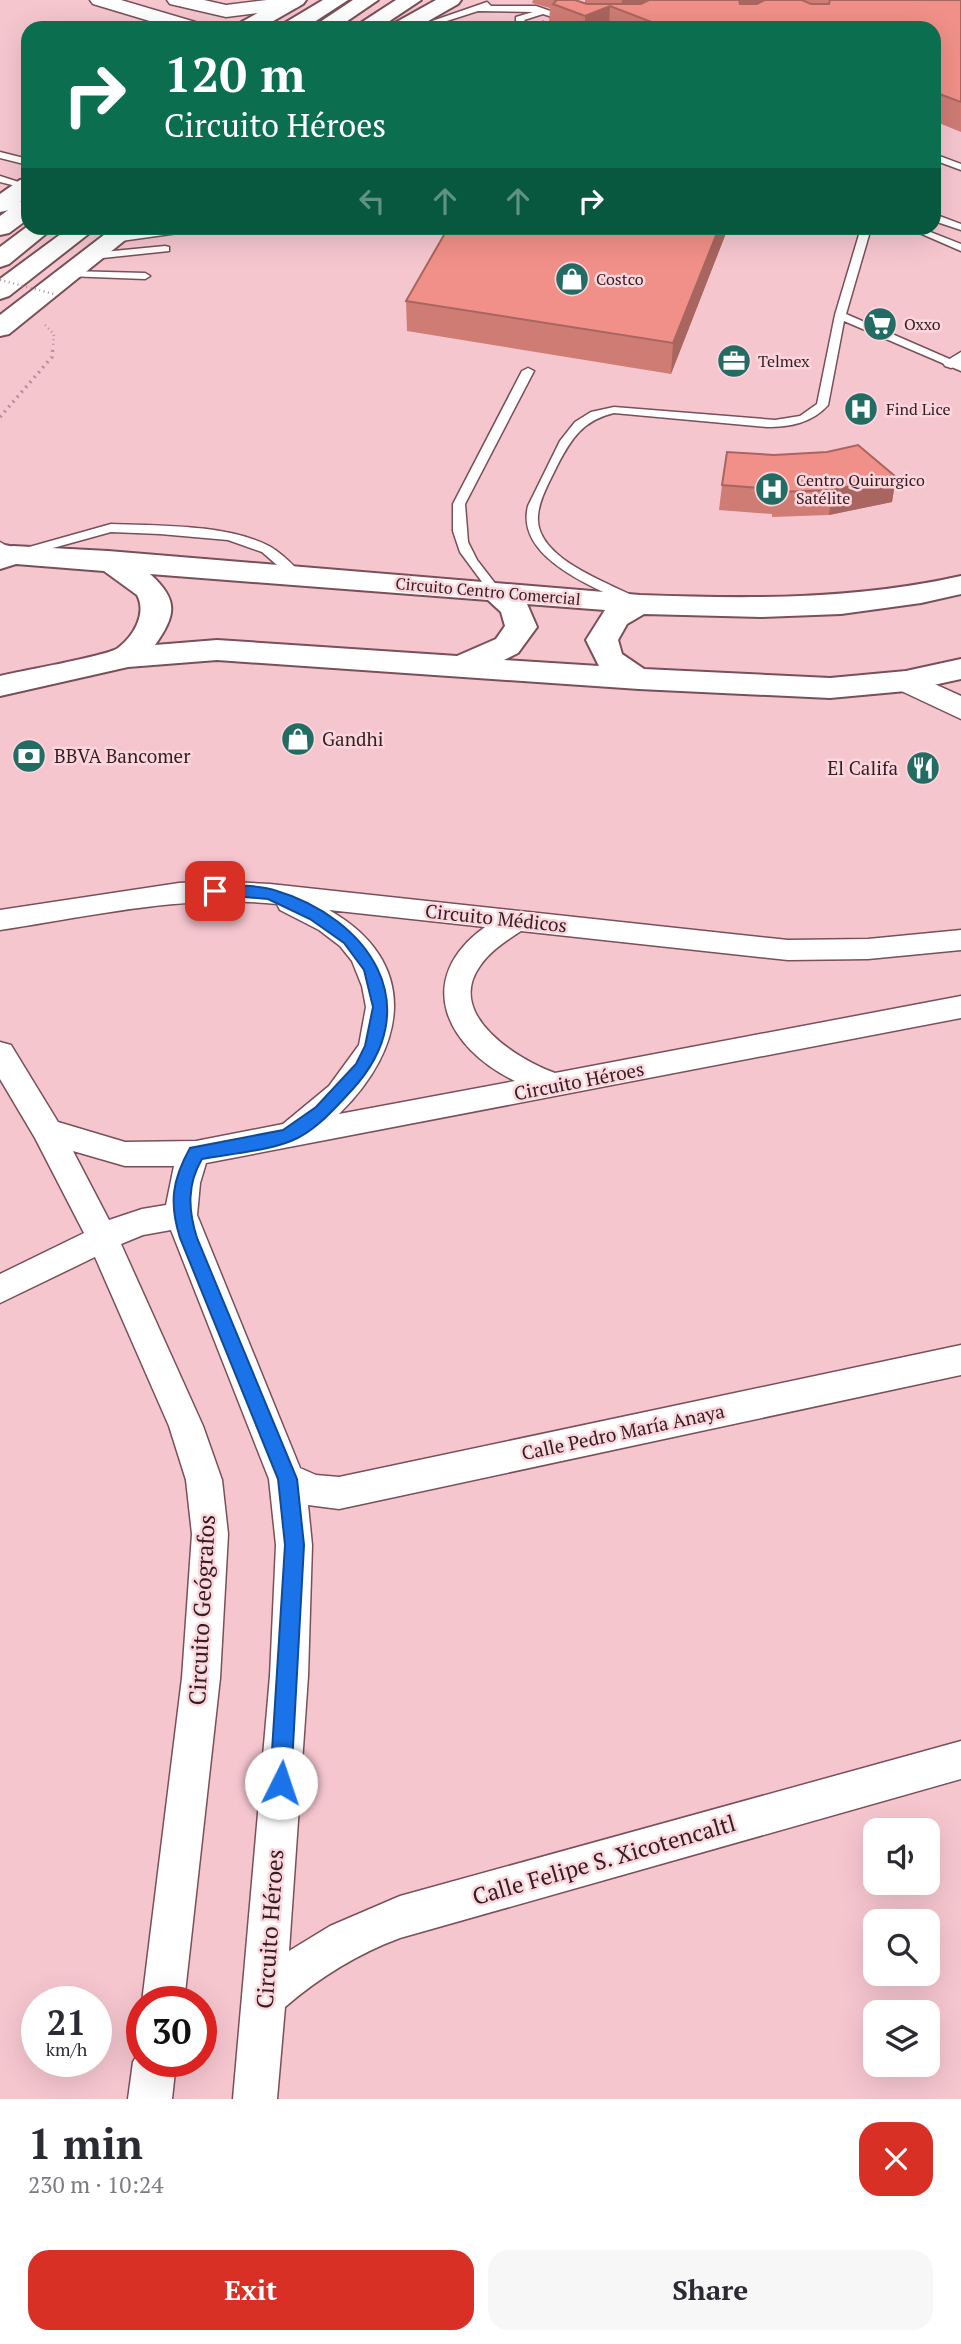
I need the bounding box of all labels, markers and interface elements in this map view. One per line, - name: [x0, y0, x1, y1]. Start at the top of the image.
- text: 120 m: [164, 41, 306, 106]
- icon: right: [49, 49, 140, 140]
- text: Circuito Héroes: [164, 104, 386, 146]
- icon: left: [353, 182, 391, 220]
- icon: ahead: [426, 182, 464, 220]
- icon: ahead: [499, 182, 537, 220]
- icon: right: [572, 182, 610, 220]
- shop icon: Costco: [553, 260, 591, 298]
- place label: Costco: [596, 268, 644, 290]
- supermarket icon: Oxxo: [861, 305, 899, 343]
- place label: Oxxo: [904, 313, 941, 335]
- office icon: Telmex: [715, 342, 753, 380]
- place label: Telmex: [758, 350, 810, 372]
- hospital icon: Find Lice: [842, 390, 880, 428]
- place label: Find Lice: [886, 398, 951, 420]
- place label: Centro Quirurgico Satélite: [796, 469, 925, 509]
- hospital icon: Centro Quirurgico Satélite: [753, 470, 791, 508]
- street label: Circuito Centro Comercial: [395, 572, 582, 610]
- shop icon: Gandhi: [279, 720, 317, 758]
- place label: Gandhi: [322, 726, 383, 751]
- bank icon: BBVA Bancomer: [10, 737, 48, 775]
- place label: BBVA Bancomer: [54, 743, 191, 768]
- restaurant icon: El Califa: [904, 749, 942, 787]
- place label: El Califa: [827, 755, 898, 780]
- pin: [185, 861, 245, 921]
- icon: arrive: [196, 872, 234, 910]
- street label: Circuito Médicos: [424, 898, 568, 937]
- street label: Circuito Héroes: [512, 1056, 646, 1105]
- street label: Calle Pedro María Anaya: [519, 1398, 727, 1465]
- street label: Circuito Geógrafos: [181, 1514, 222, 1706]
- position arrow: [244, 1746, 318, 1820]
- street label: Calle Felipe S. Xicotencaltl: [469, 1807, 739, 1912]
- map controls: [863, 1818, 940, 2077]
- button: sound: [863, 1818, 940, 1895]
- street label: Circuito Héroes: [248, 1848, 291, 2010]
- button: search: [863, 1909, 940, 1986]
- speed limit sign: 30: [126, 1986, 217, 2077]
- text: 21: [47, 1999, 86, 2045]
- button: layers: [863, 2000, 940, 2077]
- text: km/h: [46, 2037, 87, 2061]
- text: 1 min: [28, 2115, 143, 2171]
- button: close: [859, 2122, 933, 2196]
- text: 230 m · 10:24: [28, 2169, 163, 2200]
- button: Exit: [28, 2250, 474, 2330]
- button: Share: [488, 2250, 933, 2330]

